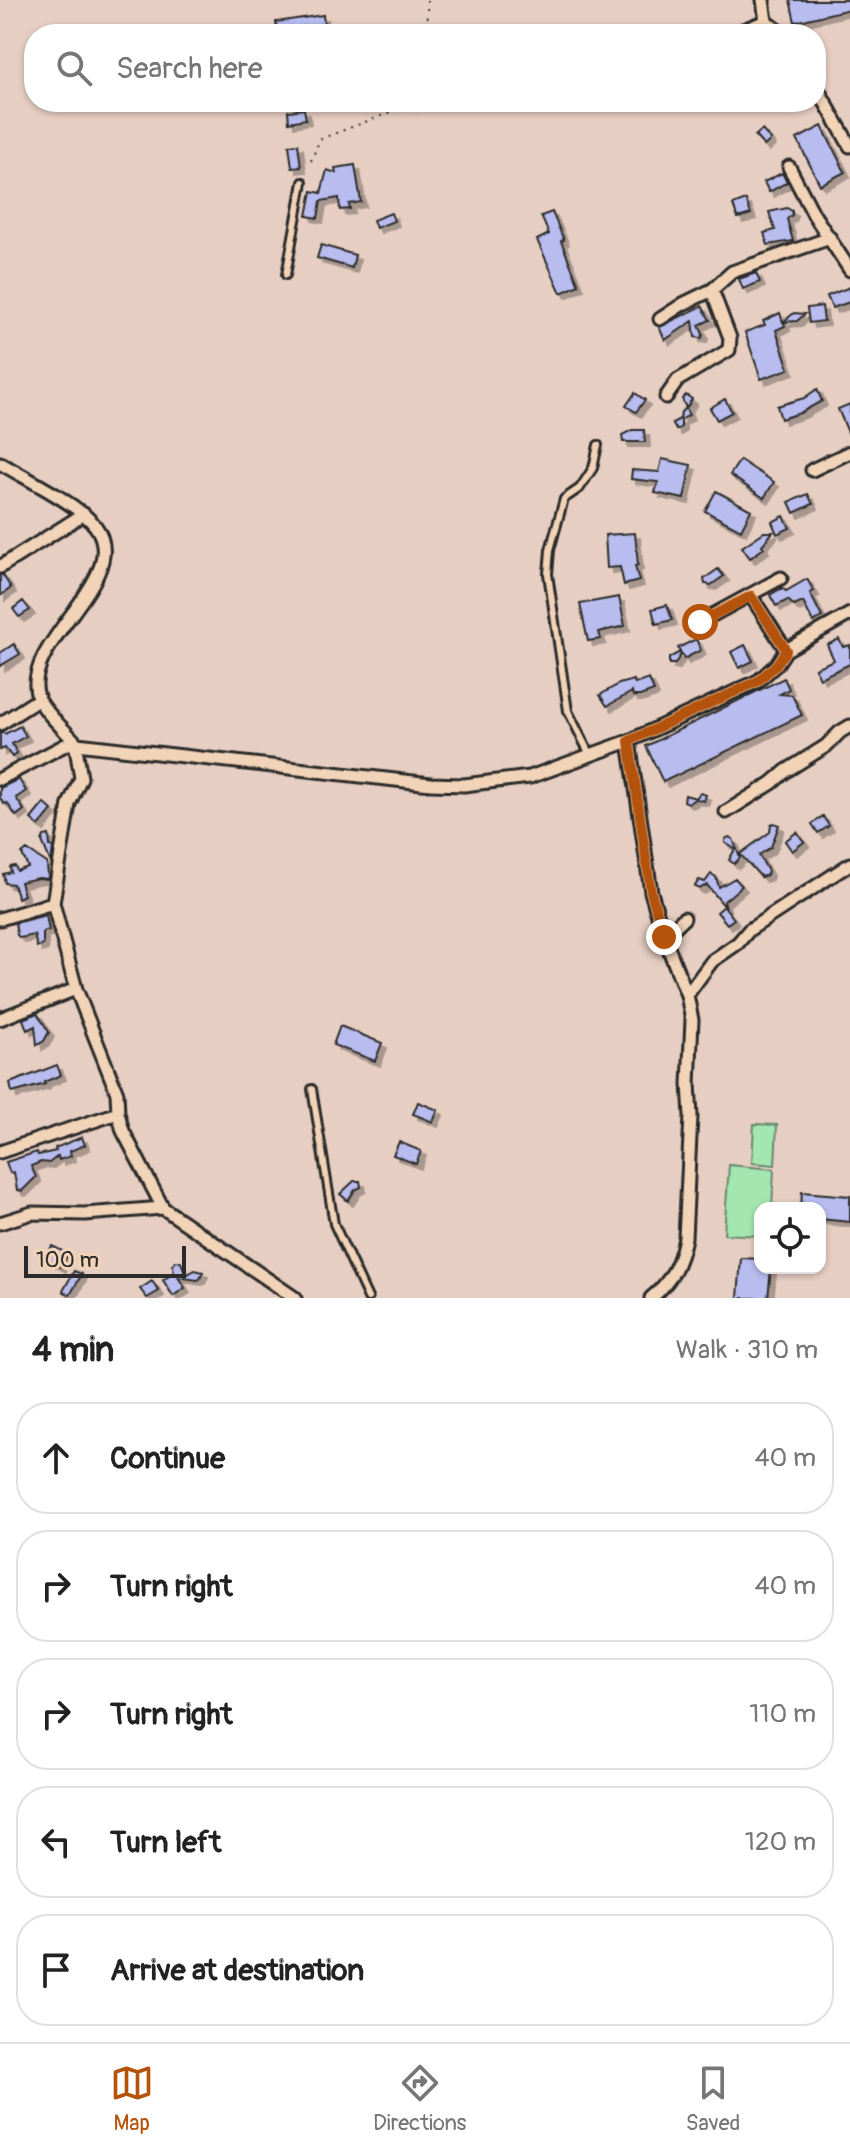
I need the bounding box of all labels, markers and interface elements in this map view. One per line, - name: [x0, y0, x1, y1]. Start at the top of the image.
- search box: [24, 24, 826, 112]
- icon: search: [52, 46, 96, 90]
- text: Search here: [116, 50, 263, 87]
- route start: [682, 604, 718, 640]
- route end: [646, 919, 682, 955]
- map controls: [754, 1202, 826, 1274]
- button: locate: [754, 1202, 826, 1274]
- scale bar: [24, 1242, 186, 1278]
- text: 100 m: [36, 1246, 99, 1274]
- text: 4 min: [32, 1329, 114, 1372]
- text: Walk · 310 m: [676, 1334, 818, 1366]
- icon: ahead: [34, 1436, 78, 1480]
- text: Continue: [110, 1440, 225, 1477]
- text: 40 m: [754, 1442, 816, 1474]
- icon: right: [34, 1564, 78, 1608]
- text: Turn right: [110, 1568, 233, 1605]
- text: 40 m: [754, 1570, 816, 1602]
- icon: right: [34, 1692, 78, 1736]
- text: Turn right: [110, 1696, 233, 1733]
- text: 110 m: [749, 1698, 816, 1730]
- icon: left: [34, 1820, 78, 1864]
- text: Turn left: [110, 1824, 221, 1861]
- text: 120 m: [745, 1826, 816, 1858]
- icon: arrive: [34, 1948, 78, 1992]
- text: Arrive at destination: [110, 1952, 364, 1989]
- tab: Map: [110, 2061, 154, 2137]
- tab: Directions: [373, 2061, 466, 2137]
- tab: Saved: [686, 2061, 740, 2137]

